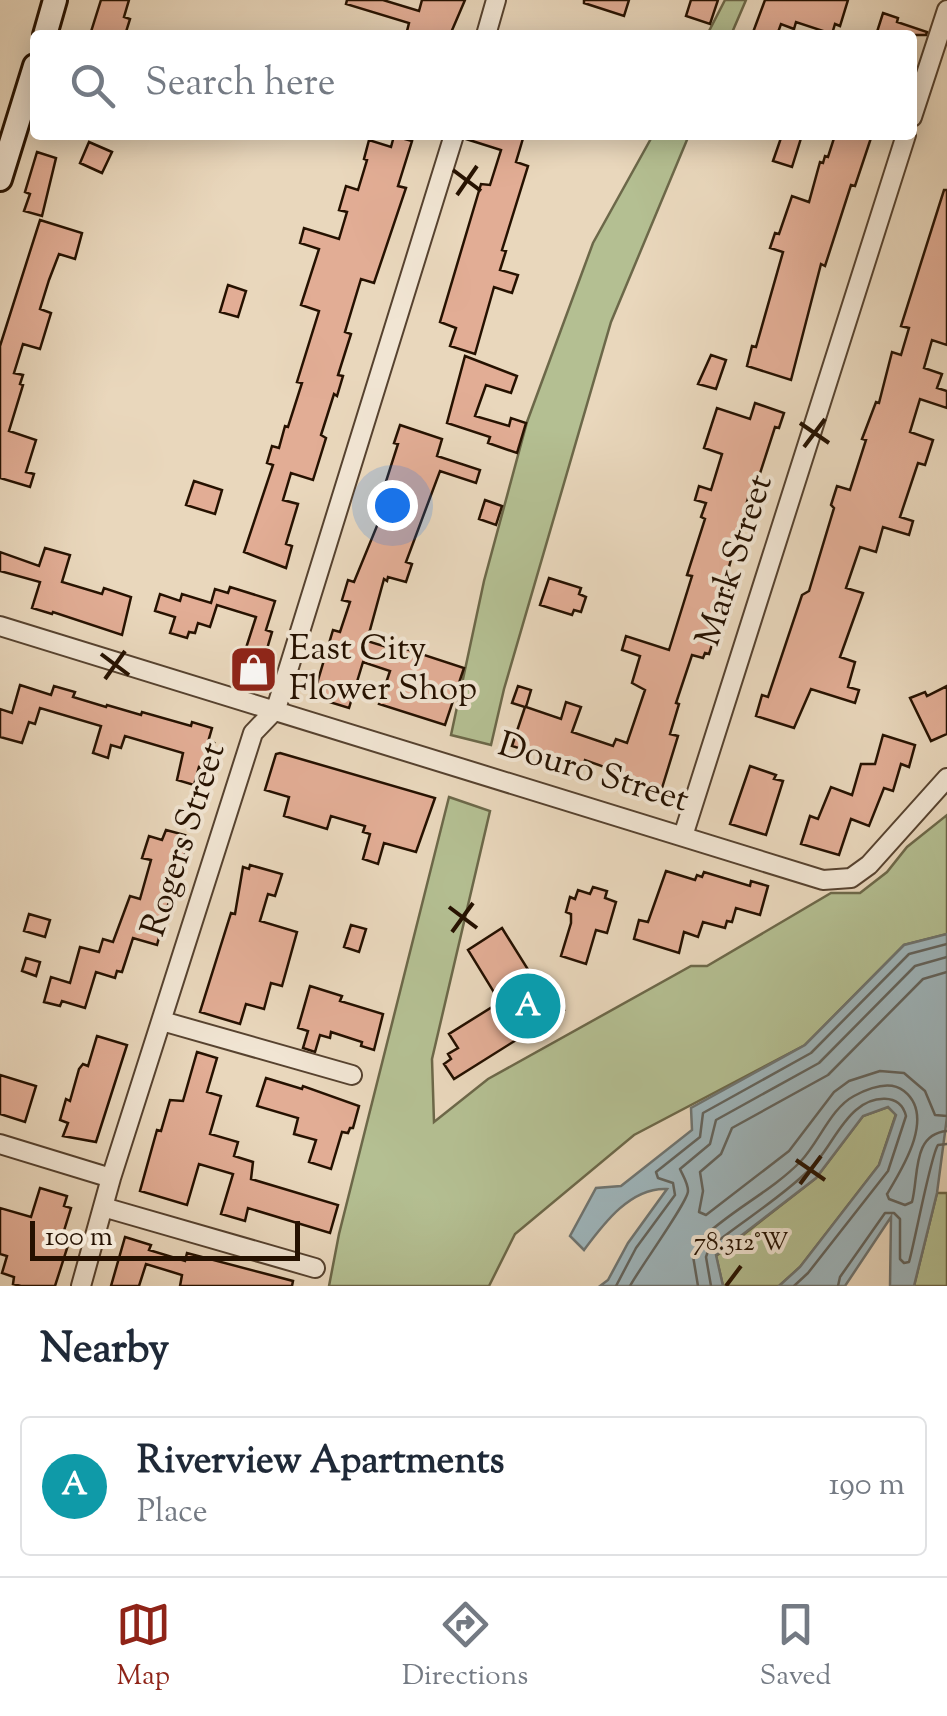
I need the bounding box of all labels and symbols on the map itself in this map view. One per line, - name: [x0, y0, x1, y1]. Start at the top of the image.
- street label: Mark Street: [684, 469, 788, 653]
- your location: [367, 480, 418, 531]
- place label: East City Flower Shop: [289, 625, 477, 716]
- shop icon: East City Flower Shop: [228, 644, 280, 696]
- street label: Douro Street: [491, 721, 695, 827]
- street label: Rogers Street: [130, 736, 240, 944]
- pin: A: [496, 968, 560, 1044]
- scale bar: [30, 1216, 300, 1260]
- text: 78.312°W: [693, 1226, 789, 1262]

